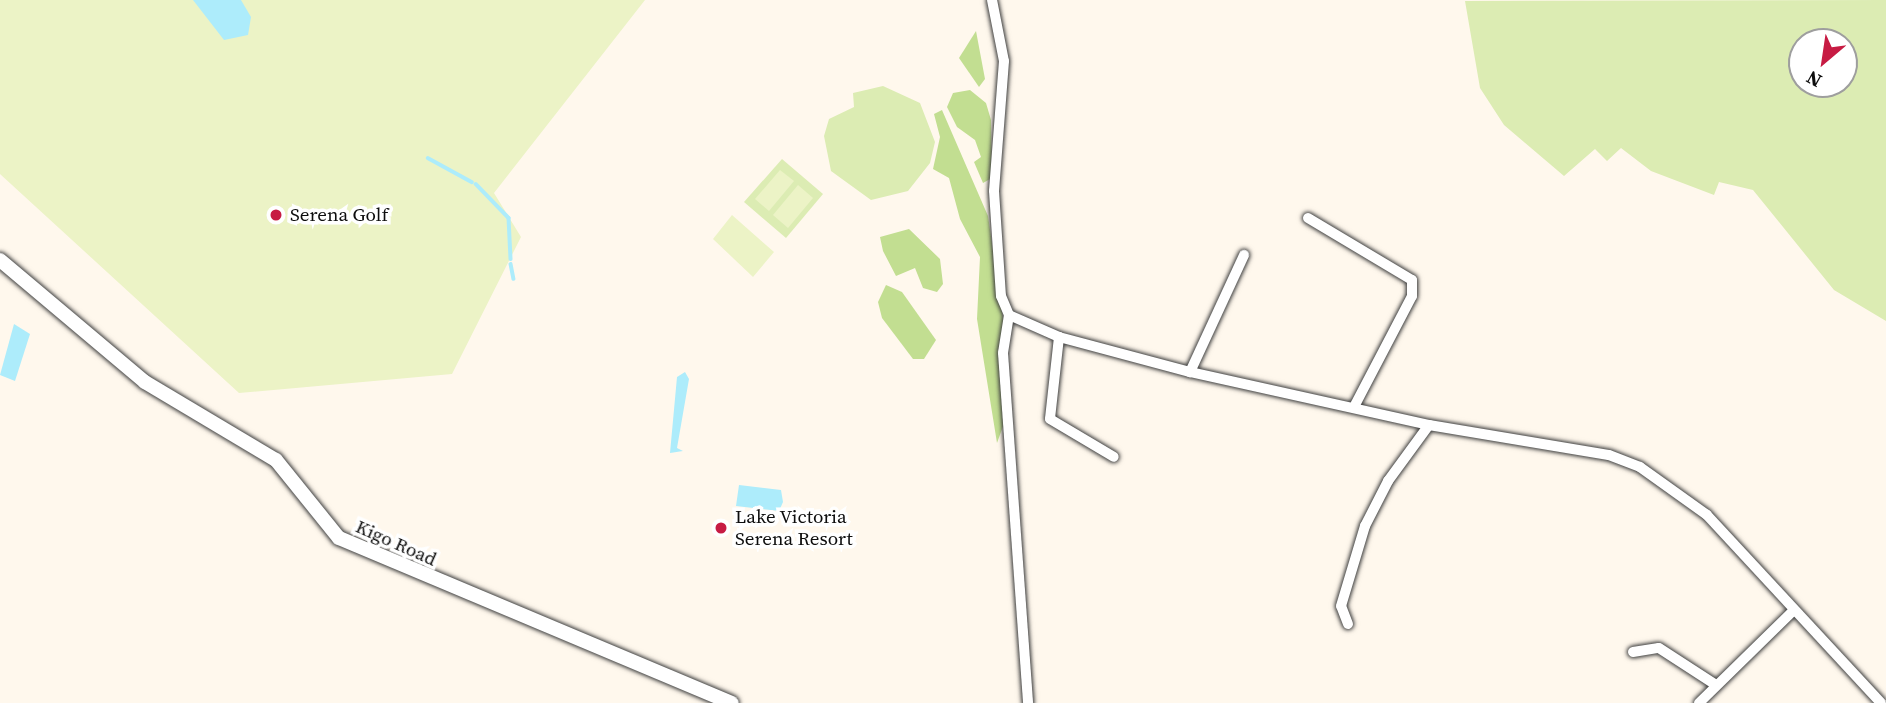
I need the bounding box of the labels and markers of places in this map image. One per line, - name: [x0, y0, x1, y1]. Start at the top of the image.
- place label: Serena Golf: [290, 204, 388, 226]
- marker: Serena Golf: [268, 207, 284, 223]
- place label: Lake Victoria Serena Resort: [735, 506, 853, 550]
- marker: Lake Victoria Serena Resort: [713, 520, 729, 536]

